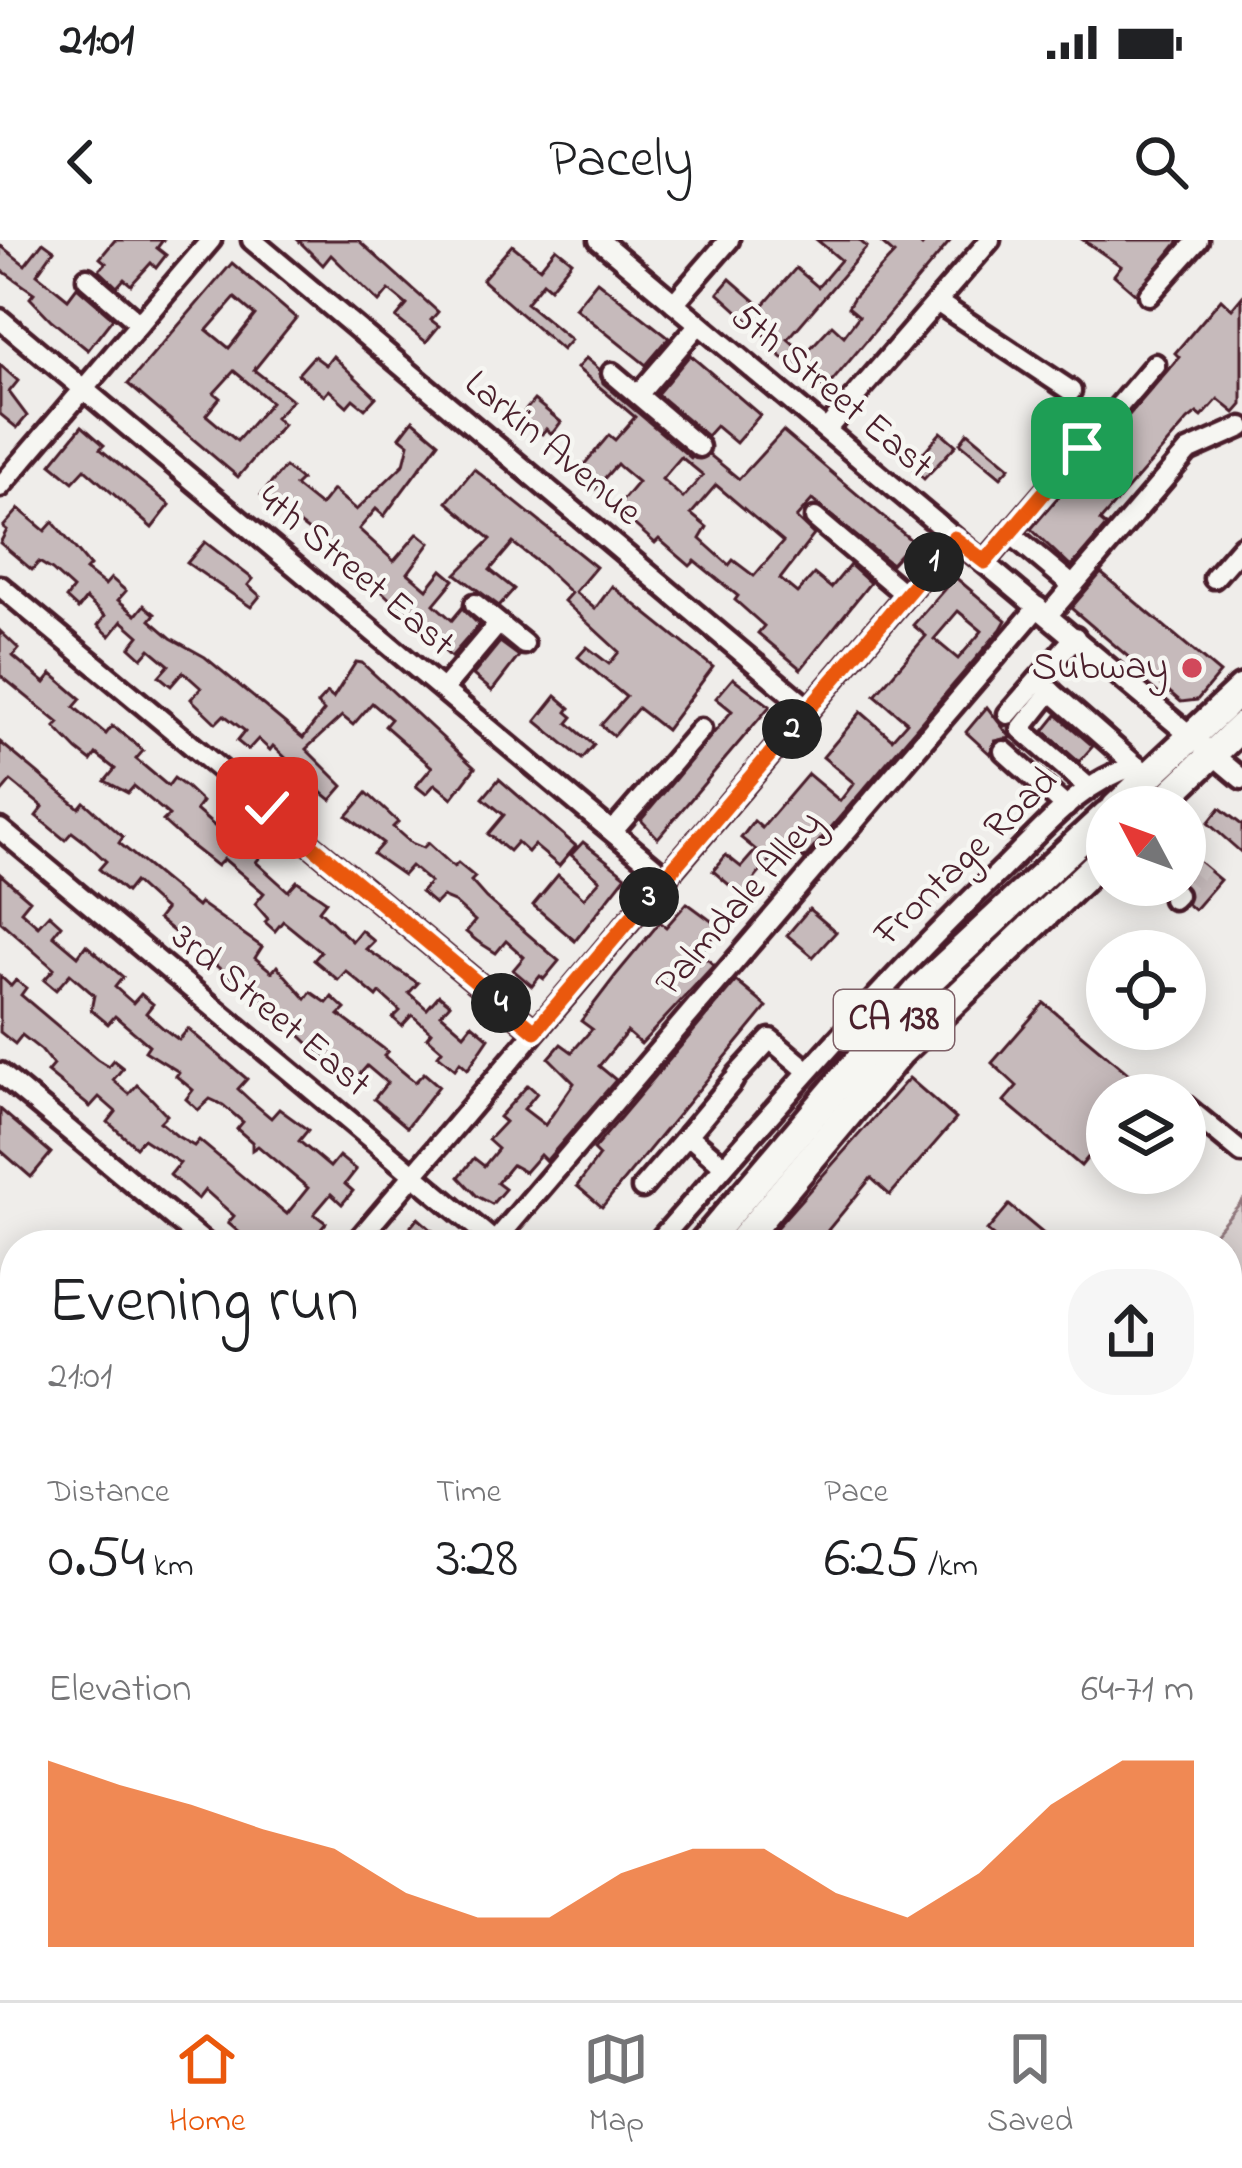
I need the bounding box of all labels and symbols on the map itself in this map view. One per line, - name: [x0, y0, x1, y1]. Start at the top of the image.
- street label: 5th Street East: [717, 290, 945, 494]
- street label: Larkin Avenue: [450, 357, 654, 541]
- pin: [1031, 397, 1133, 499]
- street label: 4th Street East: [244, 472, 466, 672]
- pin: 1: [904, 532, 964, 592]
- place label: Subway: [1032, 640, 1168, 697]
- marker: Subway: [1179, 655, 1205, 681]
- pin: 2: [762, 699, 822, 759]
- street label: Frontage Road: [861, 755, 1072, 962]
- pin: [216, 757, 318, 859]
- north arrow: [1086, 786, 1206, 906]
- street label: Palmdale Alley: [643, 798, 837, 1010]
- pin: 3: [619, 867, 679, 927]
- street label: 3rd Street East: [158, 911, 382, 1113]
- pin: 4: [471, 973, 531, 1033]
- road number: CA 138: [834, 990, 954, 1050]

